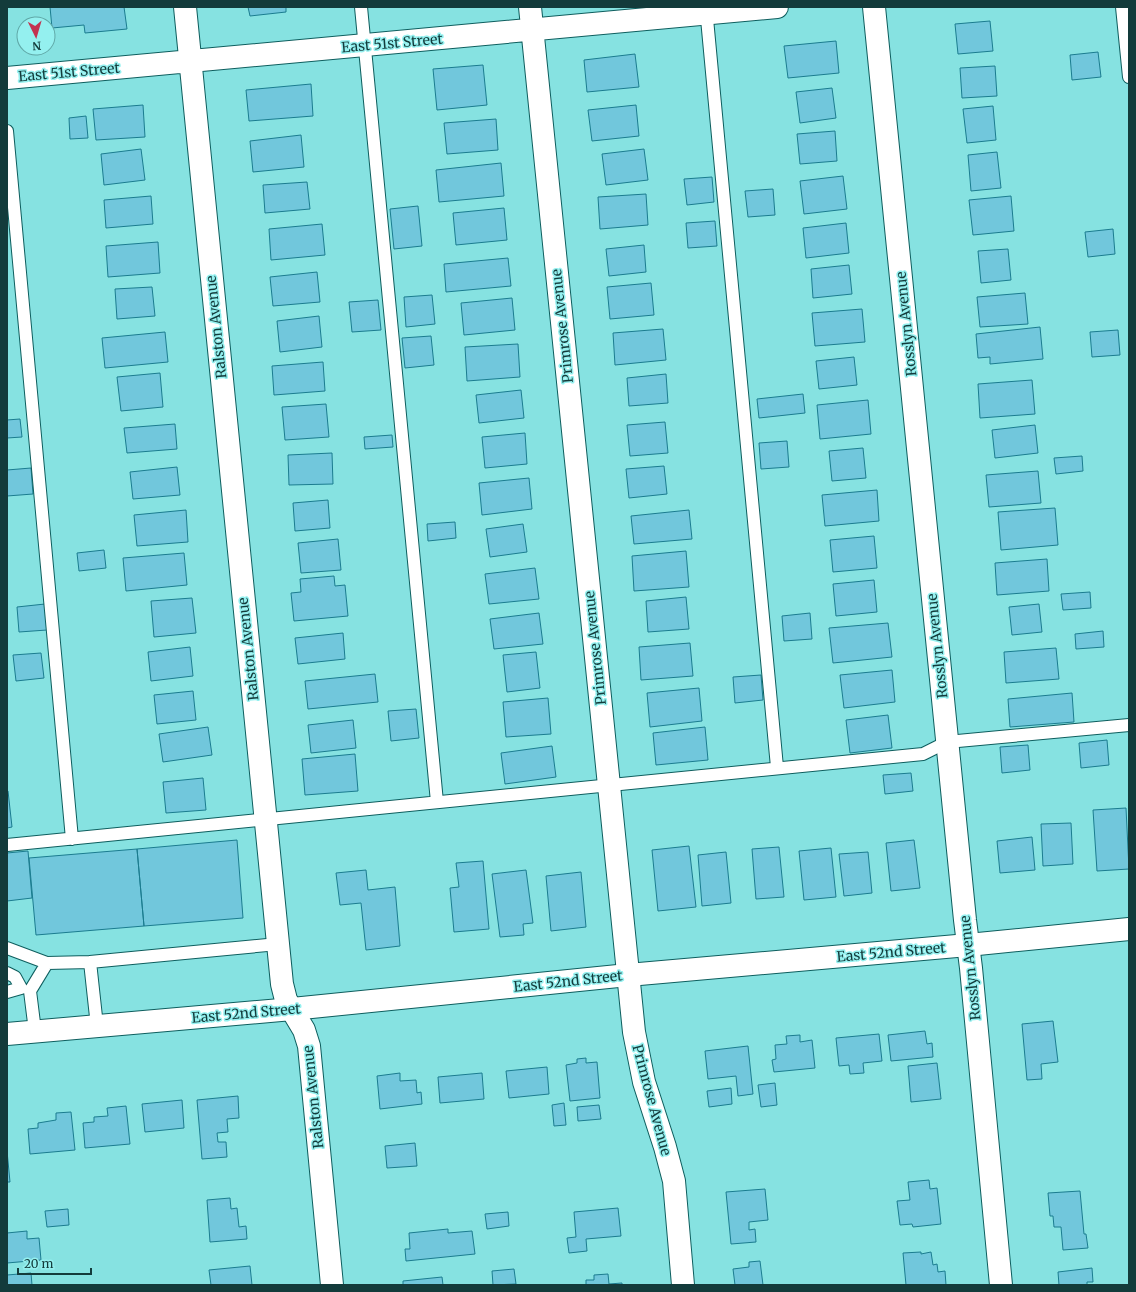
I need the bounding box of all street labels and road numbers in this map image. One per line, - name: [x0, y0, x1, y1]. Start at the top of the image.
- street label: East 51st Street: [340, 30, 444, 56]
- street label: East 51st Street: [17, 59, 121, 85]
- street label: Primrose Avenue: [547, 268, 577, 384]
- street label: Rosslyn Avenue: [892, 271, 920, 377]
- street label: Ralston Avenue: [202, 275, 230, 379]
- street label: Primrose Avenue: [580, 590, 610, 706]
- street label: Rosslyn Avenue: [923, 593, 951, 699]
- street label: Ralston Avenue: [234, 597, 262, 701]
- street label: Rosslyn Avenue: [956, 915, 984, 1021]
- street label: East 52nd Street: [836, 938, 947, 966]
- street label: East 52nd Street: [513, 966, 624, 996]
- street label: East 52nd Street: [191, 999, 302, 1027]
- street label: Primrose Avenue: [628, 1042, 676, 1158]
- street label: Ralston Avenue: [299, 1045, 327, 1149]

